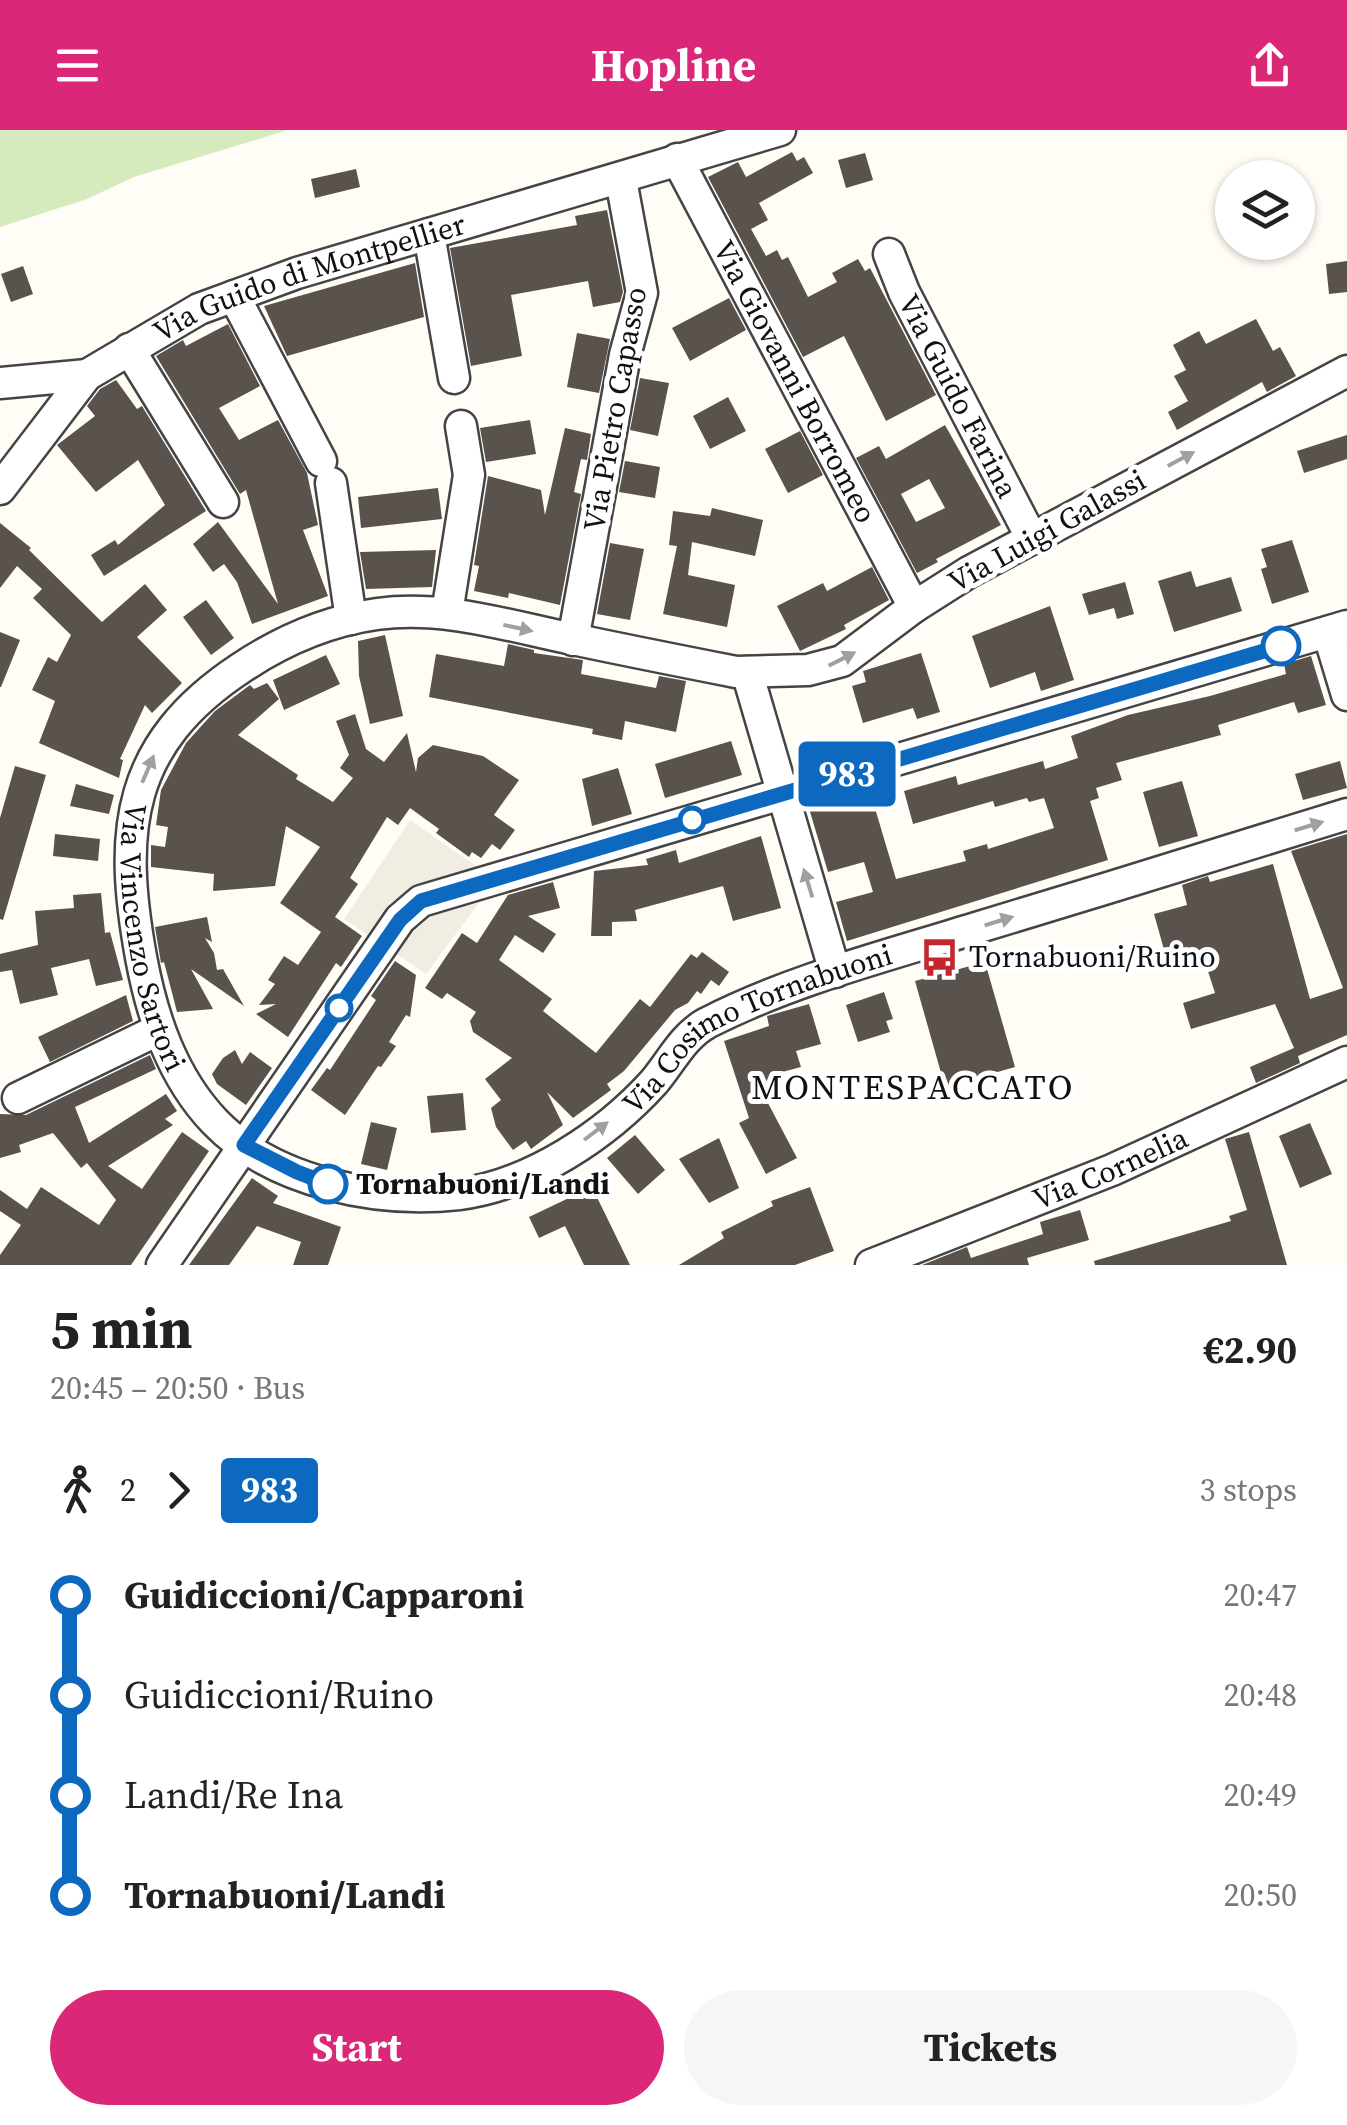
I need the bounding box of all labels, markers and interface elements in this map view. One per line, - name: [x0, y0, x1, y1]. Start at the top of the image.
- text: Hopline: [591, 34, 756, 96]
- icon: menu: [50, 38, 105, 93]
- icon: share: [1242, 38, 1297, 93]
- map controls: [1215, 160, 1315, 260]
- button: layers: [1215, 160, 1315, 260]
- street label: Via Guido di Montpellier: [145, 203, 470, 352]
- street label: Via Giovanni Borromeo: [704, 233, 887, 530]
- street label: Via Pietro Capasso: [573, 284, 656, 534]
- street label: Via Guido Farina: [889, 287, 1029, 505]
- one-way arrow: [1166, 450, 1195, 467]
- street label: Via Luigi Galassi: [941, 459, 1153, 602]
- one-way arrow: [503, 620, 534, 636]
- unlabelled marker: [1262, 627, 1300, 665]
- one-way arrow: [827, 651, 856, 668]
- line badge: 983: [790, 742, 904, 806]
- text: 983: [819, 750, 875, 798]
- one-way arrow: [140, 754, 156, 784]
- street label: Via Vincenzo Sartori: [111, 800, 196, 1078]
- unlabelled marker: [679, 807, 705, 833]
- one-way arrow: [1295, 818, 1325, 833]
- one-way arrow: [800, 867, 815, 897]
- one-way arrow: [984, 913, 1014, 928]
- street label: Via Cosimo Tornabuoni: [613, 934, 897, 1123]
- bus stop icon: Tornabuoni/Ruino: [918, 936, 960, 978]
- place label: Tornabuoni/Ruino: [969, 936, 1216, 977]
- unlabelled marker: [326, 995, 352, 1021]
- district label: MONTESPACCATO: [751, 1063, 1075, 1111]
- street label: Via Cornelia: [1027, 1117, 1195, 1219]
- one-way arrow: [583, 1122, 609, 1142]
- place label: Tornabuoni/Landi: [356, 1163, 610, 1204]
- marker: Tornabuoni/Landi: [309, 1165, 347, 1203]
- text: 5 min: [50, 1291, 193, 1366]
- text: €2.90: [1203, 1324, 1297, 1376]
- text: 20:45 – 20:50 · Bus: [50, 1366, 305, 1410]
- icon: walk: [50, 1463, 105, 1518]
- icon: forward: [151, 1463, 206, 1518]
- text: 983: [241, 1466, 298, 1514]
- text: 2: [120, 1468, 136, 1512]
- text: 3 stops: [1199, 1468, 1297, 1512]
- text: Guidiccioni/Capparoni: [124, 1569, 524, 1621]
- text: 20:47: [1223, 1573, 1297, 1617]
- text: Guidiccioni/Ruino: [124, 1669, 434, 1721]
- text: 20:48: [1223, 1673, 1297, 1717]
- text: Landi/Re Ina: [124, 1769, 343, 1821]
- text: 20:49: [1223, 1773, 1297, 1817]
- text: Tornabuoni/Landi: [124, 1869, 445, 1921]
- text: 20:50: [1223, 1873, 1297, 1917]
- button: Start: [50, 1990, 664, 2105]
- button: Tickets: [684, 1990, 1297, 2105]

